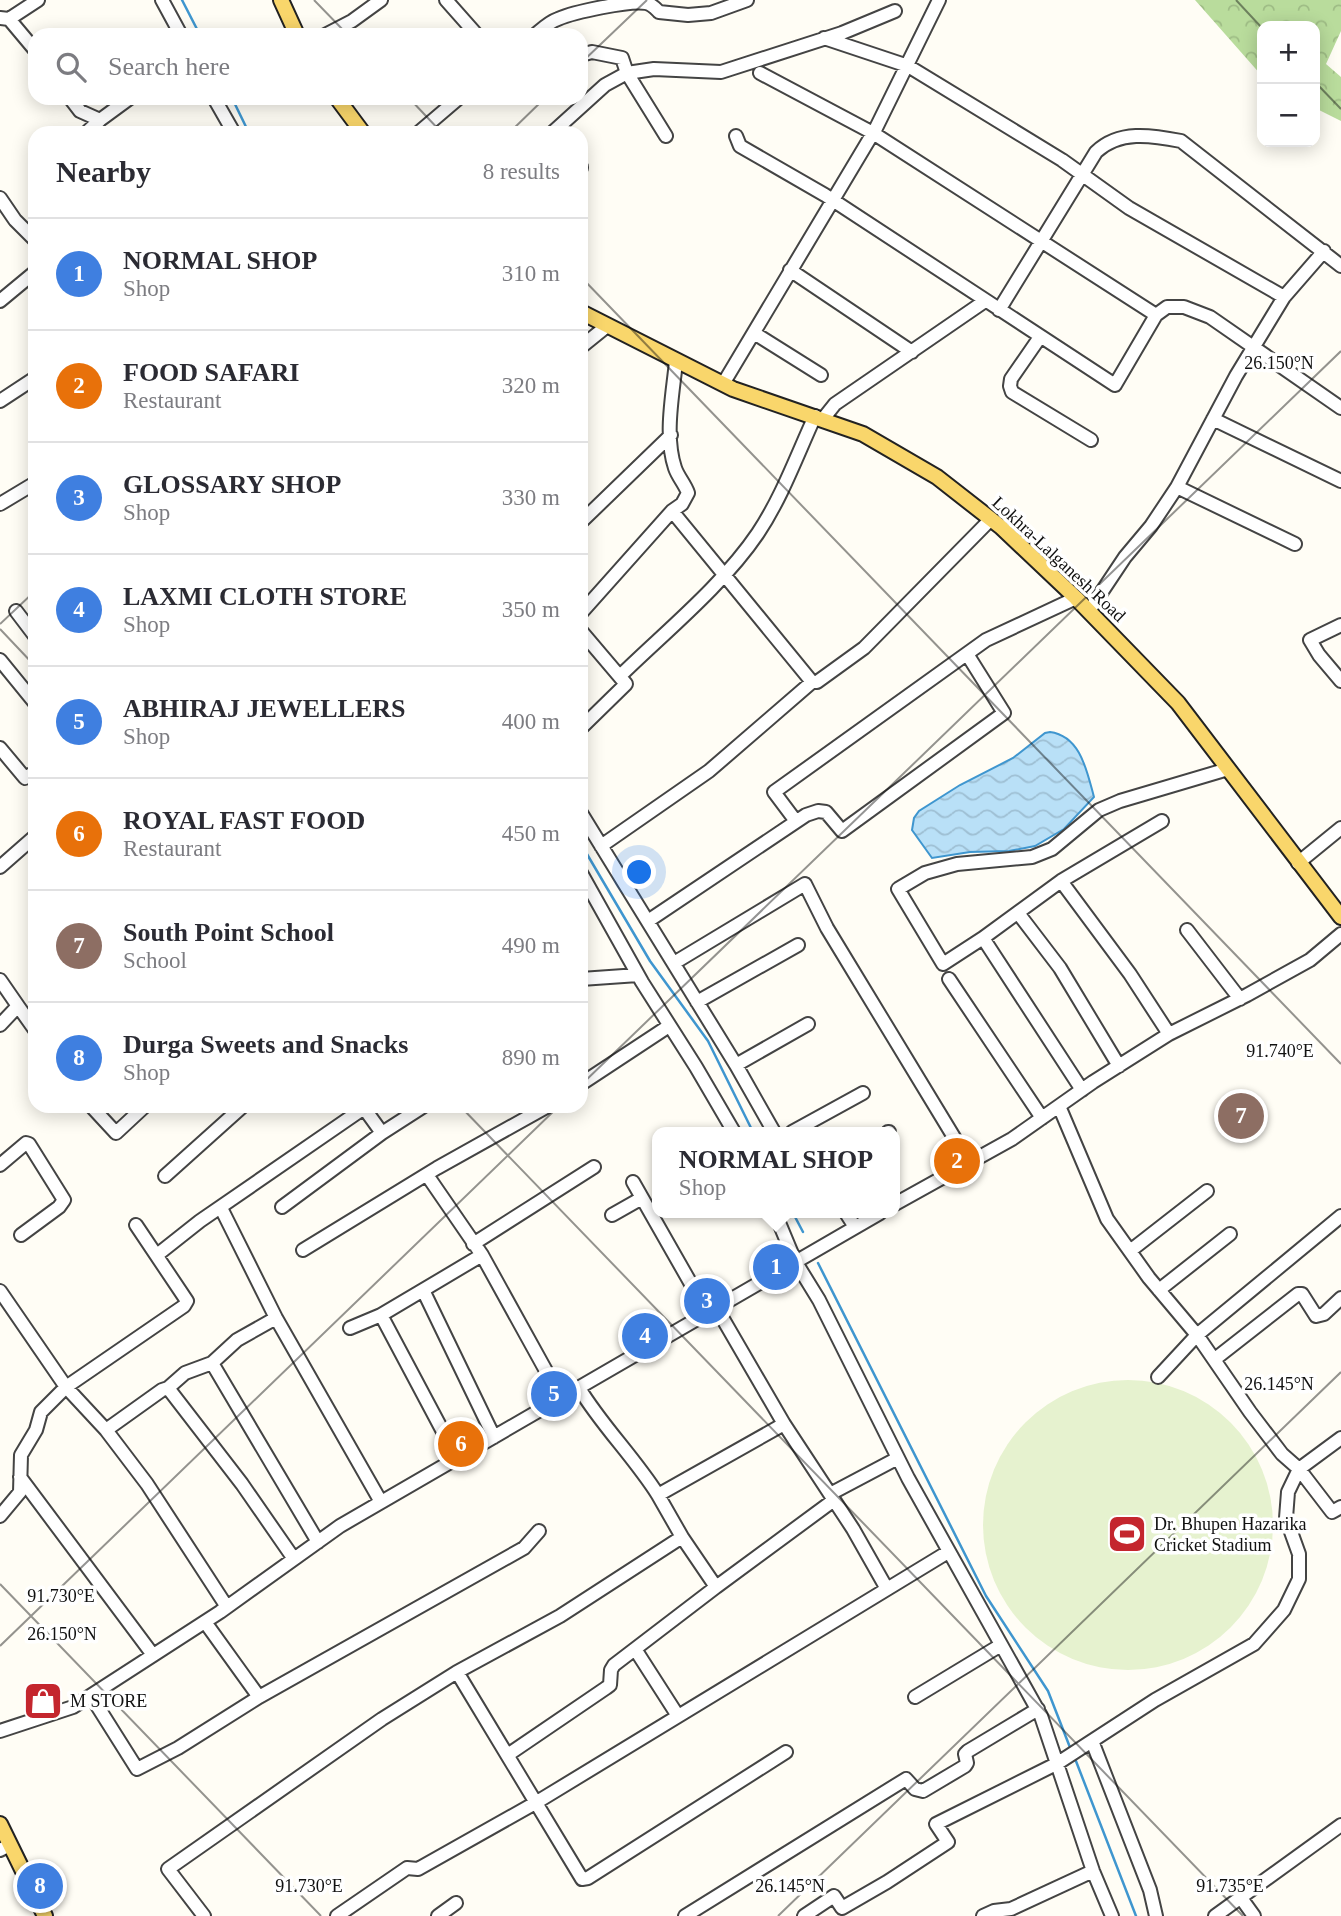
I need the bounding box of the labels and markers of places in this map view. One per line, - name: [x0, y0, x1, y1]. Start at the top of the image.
- pin: 7: [1218, 1090, 1264, 1142]
- pin: 2: [934, 1135, 980, 1187]
- pin: 1: [753, 1241, 799, 1293]
- pin: 3: [684, 1275, 730, 1327]
- pin: 4: [622, 1310, 668, 1362]
- pin: 5: [531, 1368, 577, 1420]
- pin: 6: [438, 1418, 484, 1470]
- sports icon: Dr. Bhupen Hazarika Cricket Stadium: [1106, 1513, 1148, 1555]
- place label: Dr. Bhupen Hazarika Cricket Stadium: [1154, 1514, 1306, 1555]
- shop icon: M STORE: [22, 1680, 64, 1722]
- place label: M STORE: [70, 1691, 147, 1711]
- pin: 8: [17, 1860, 63, 1912]

